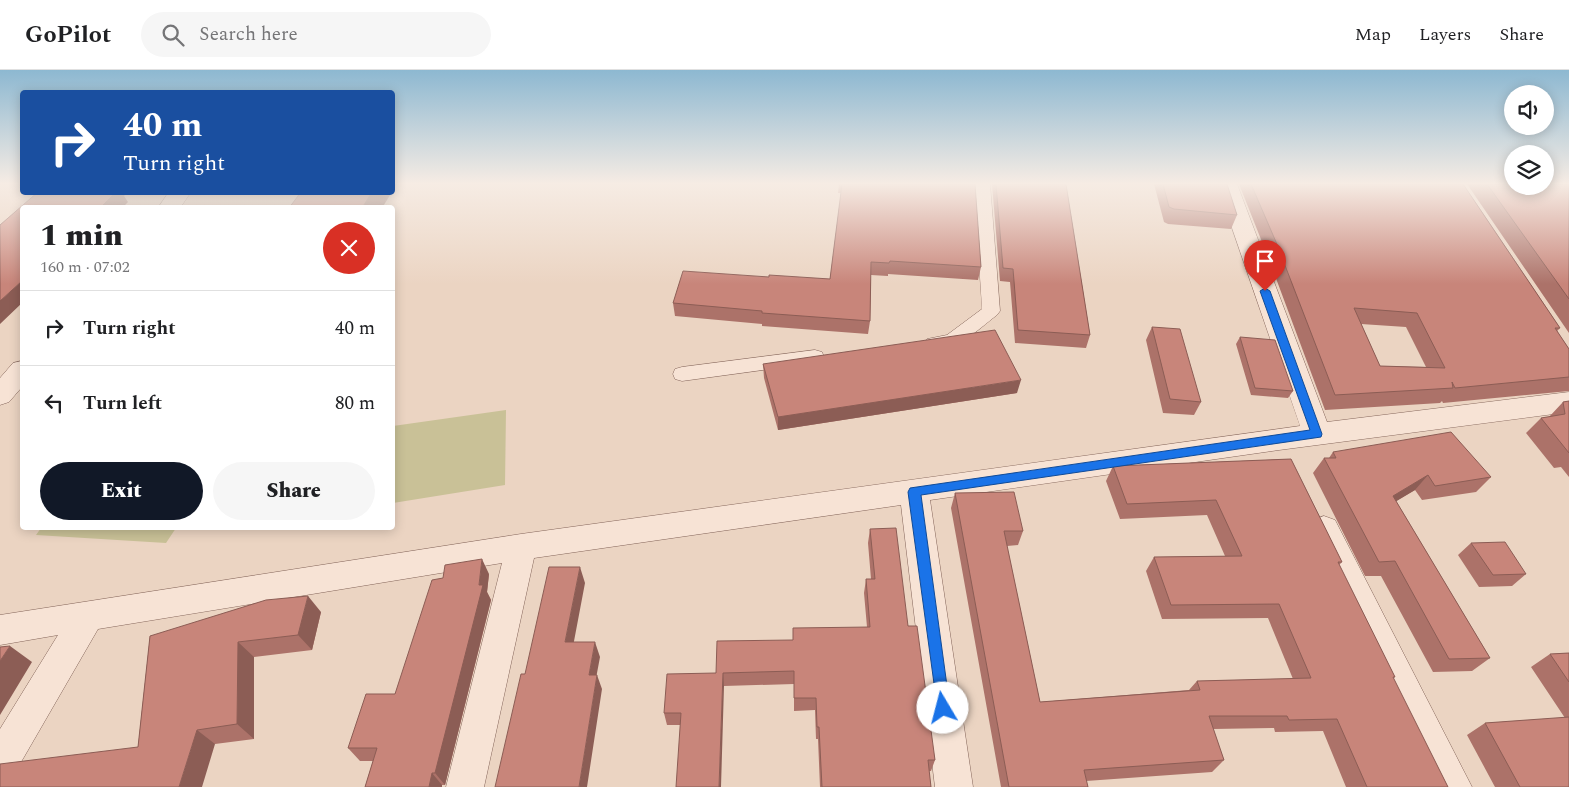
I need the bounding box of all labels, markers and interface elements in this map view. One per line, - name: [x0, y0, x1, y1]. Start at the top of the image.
- search box: [141, 12, 491, 57]
- text: GoPilot: [25, 17, 111, 53]
- text: Search here: [199, 20, 298, 49]
- icon: search: [159, 21, 187, 49]
- text: Map: [1355, 21, 1391, 48]
- text: Layers: [1419, 21, 1471, 48]
- text: Share: [1499, 21, 1544, 48]
- map controls: [1504, 85, 1554, 195]
- button: sound: [1504, 85, 1554, 135]
- text: 40 m: [123, 99, 203, 152]
- icon: right: [40, 110, 105, 175]
- button: layers: [1504, 145, 1554, 195]
- text: Turn right: [123, 147, 225, 180]
- text: 1 min: [40, 213, 123, 259]
- button: close: [323, 222, 375, 274]
- pin: [1244, 240, 1286, 291]
- icon: arrive: [1251, 247, 1279, 275]
- text: 160 m · 07:02: [40, 255, 130, 279]
- icon: right: [40, 314, 68, 342]
- text: Turn right: [83, 314, 176, 343]
- text: 40 m: [335, 314, 375, 343]
- icon: left: [40, 389, 68, 417]
- text: Turn left: [83, 389, 162, 418]
- text: 80 m: [335, 389, 375, 418]
- button: Exit: [40, 462, 203, 520]
- button: Share: [213, 462, 375, 520]
- position arrow: [916, 681, 968, 733]

